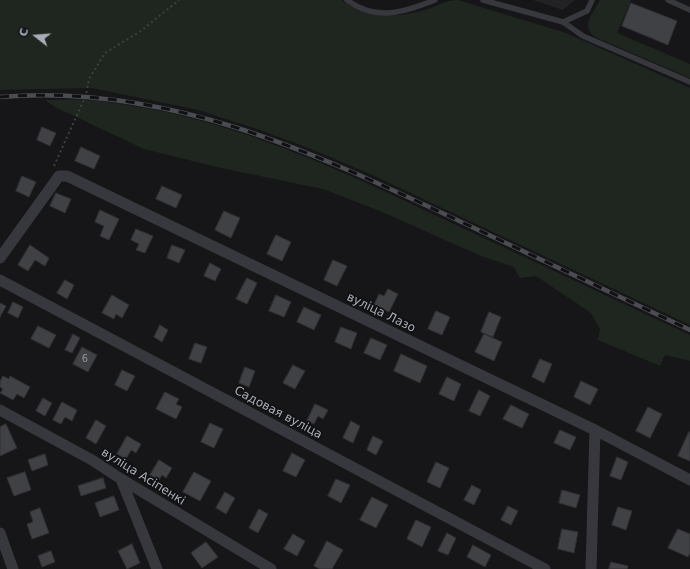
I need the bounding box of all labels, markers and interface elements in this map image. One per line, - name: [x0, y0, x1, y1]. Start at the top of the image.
- north arrow: [16, 16, 56, 56]
- text: С: [17, 27, 31, 38]
- street label: вуліца Лазо: [344, 290, 418, 336]
- house number: 6: [82, 353, 88, 365]
- street label: Садовая вуліца: [232, 384, 324, 442]
- street label: вуліца Асіпенкі: [98, 445, 188, 509]

